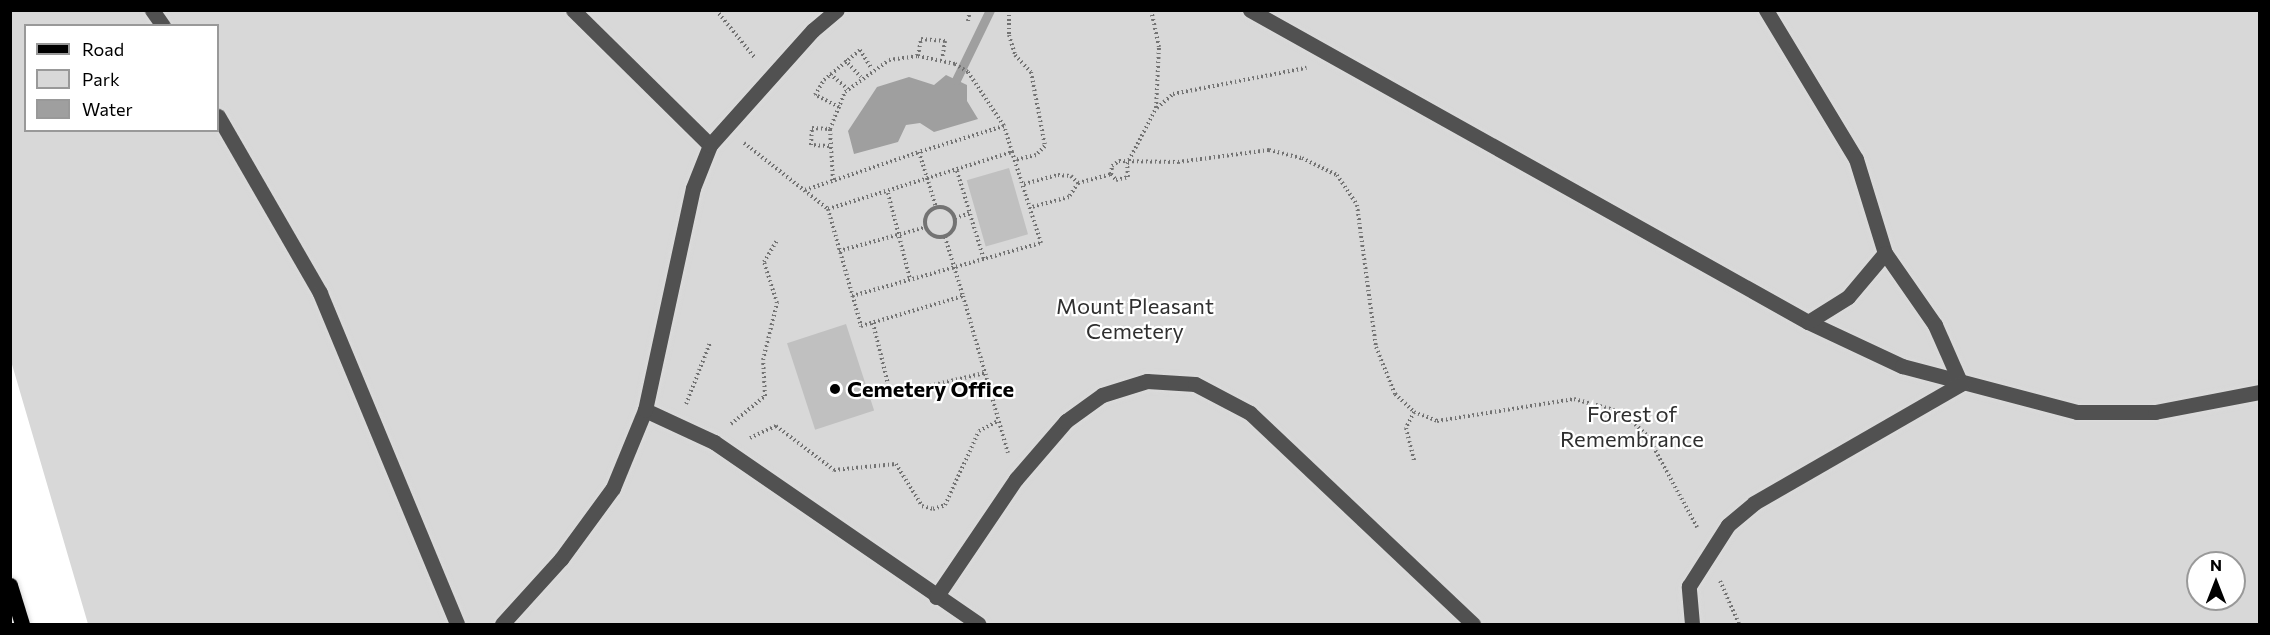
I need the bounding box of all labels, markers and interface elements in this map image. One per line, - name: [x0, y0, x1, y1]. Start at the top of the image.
- legend: [24, 24, 219, 132]
- text: Road: [82, 38, 124, 60]
- text: Park: [82, 68, 120, 90]
- text: Water: [82, 98, 133, 120]
- park label: Mount Pleasant Cemetery: [1056, 292, 1214, 344]
- place label: Cemetery Office: [847, 376, 1014, 402]
- marker: Cemetery Office: [828, 382, 842, 396]
- park label: Forest of Remembrance: [1560, 400, 1704, 452]
- north arrow: [2186, 551, 2246, 611]
- text: N: [2210, 555, 2222, 574]

